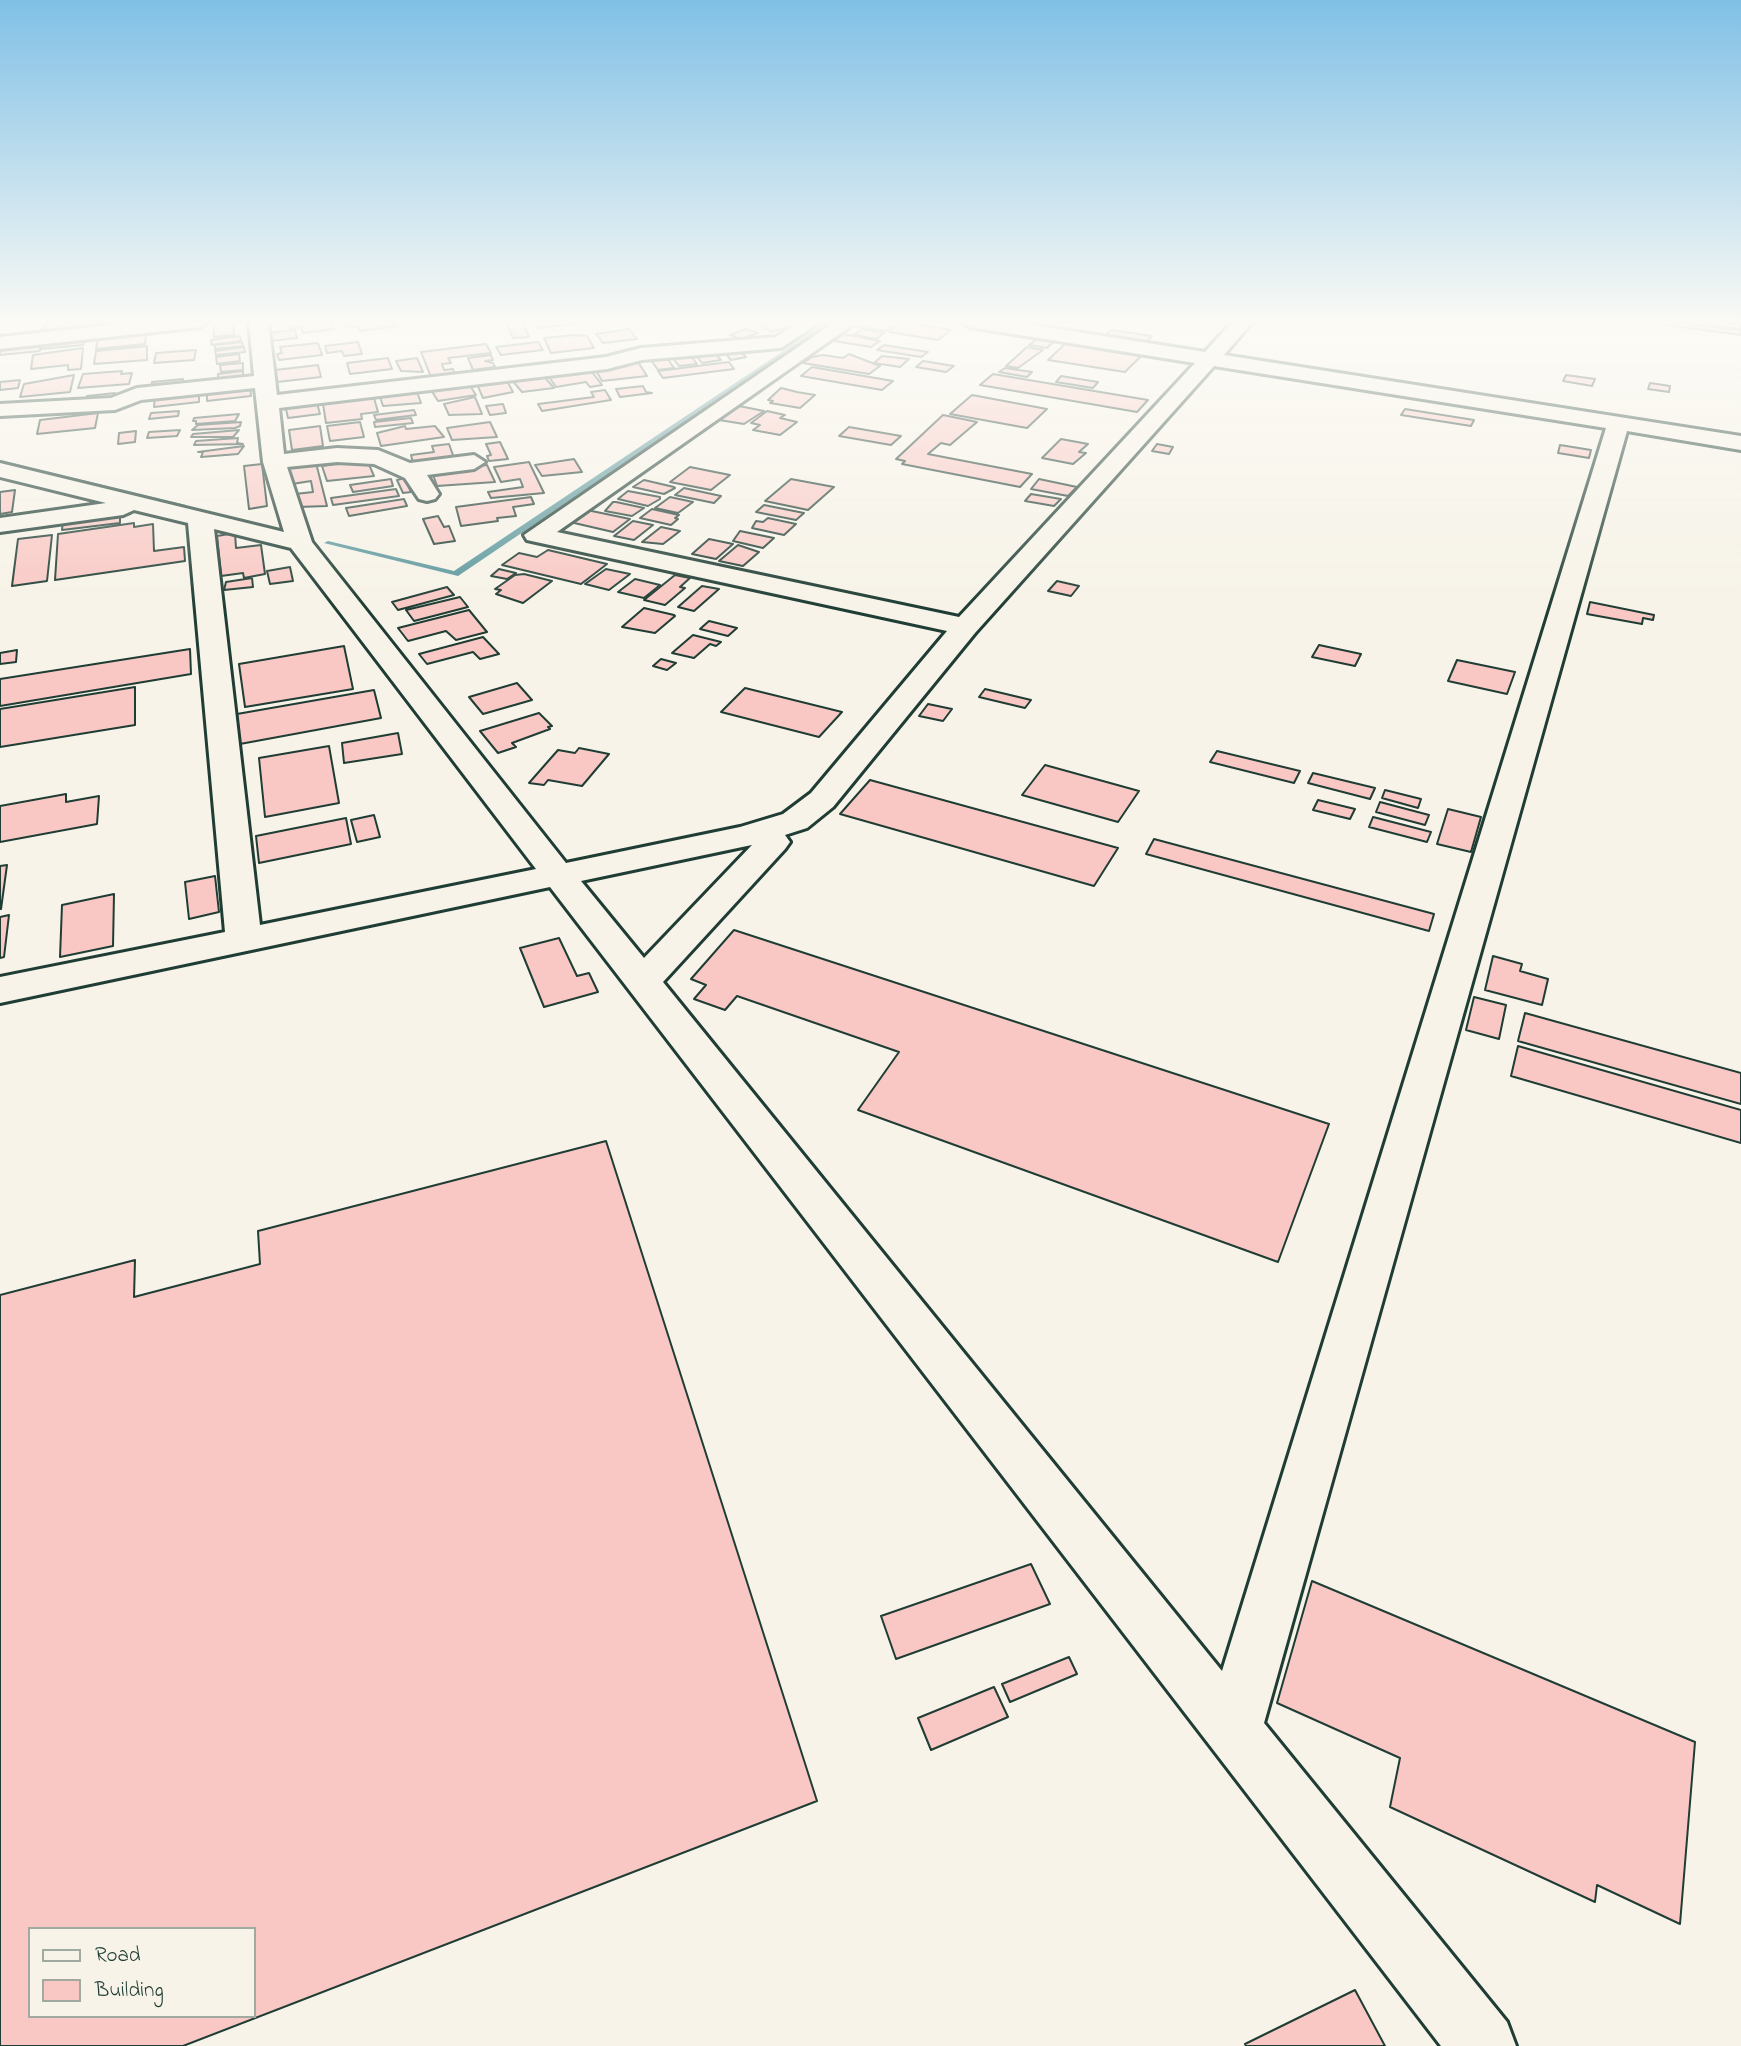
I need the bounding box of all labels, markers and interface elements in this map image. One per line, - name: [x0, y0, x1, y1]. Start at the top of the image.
- legend: [28, 1927, 256, 2018]
- text: Road: [95, 1941, 141, 1971]
- text: Building: [95, 1976, 164, 2006]

